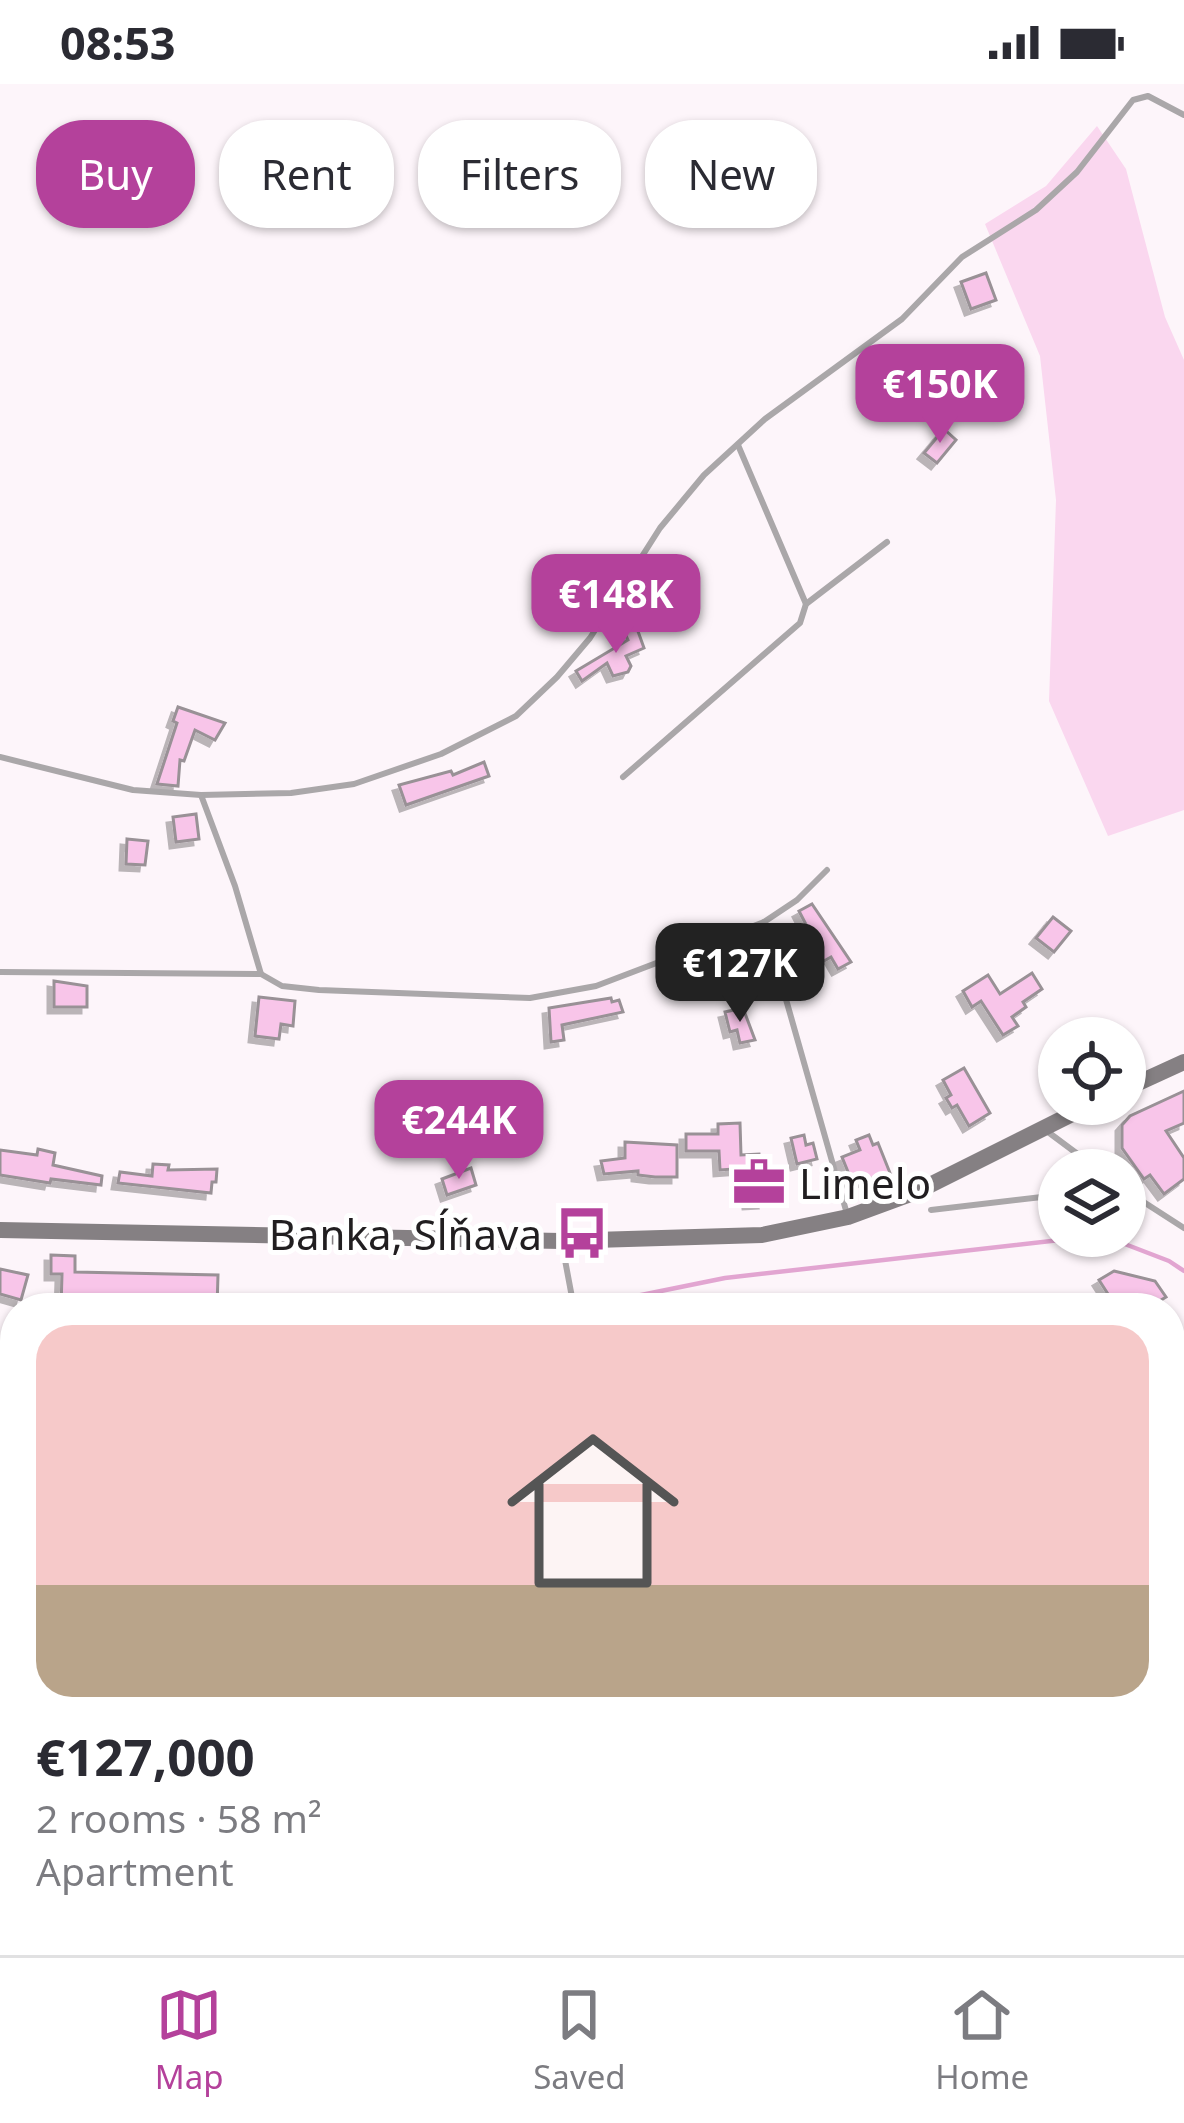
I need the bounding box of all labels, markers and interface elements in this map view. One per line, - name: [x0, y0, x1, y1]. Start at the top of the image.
- text: 08:53: [60, 12, 176, 73]
- chip: Buy: [36, 120, 195, 228]
- chip: Rent: [219, 120, 394, 228]
- chip: Filters: [418, 120, 621, 228]
- chip: New: [645, 120, 817, 228]
- pin: €150K: [856, 344, 1024, 446]
- text: €150K: [882, 356, 998, 409]
- pin: €148K: [532, 554, 700, 656]
- text: €148K: [558, 566, 674, 619]
- pin: €127K: [656, 923, 824, 1025]
- text: €127K: [682, 935, 798, 988]
- map controls: [1038, 1017, 1146, 1257]
- button: locate: [1038, 1017, 1146, 1125]
- pin: €244K: [375, 1080, 543, 1182]
- text: €244K: [401, 1092, 517, 1145]
- button: layers: [1038, 1149, 1146, 1257]
- office icon: Limelo: [730, 1153, 788, 1211]
- place label: Limelo: [799, 1154, 931, 1211]
- bus stop icon: Banka, Sĺňava: [553, 1204, 611, 1262]
- place label: Banka, Sĺňava: [269, 1205, 542, 1262]
- icon: home: [485, 1403, 701, 1619]
- text: €127,000: [36, 1721, 255, 1791]
- text: 2 rooms · 58 m²: [36, 1791, 322, 1844]
- text: Apartment: [36, 1844, 234, 1897]
- tab: Map: [155, 1982, 224, 2099]
- tab: Saved: [533, 1982, 626, 2099]
- tab: Home: [935, 1982, 1029, 2099]

